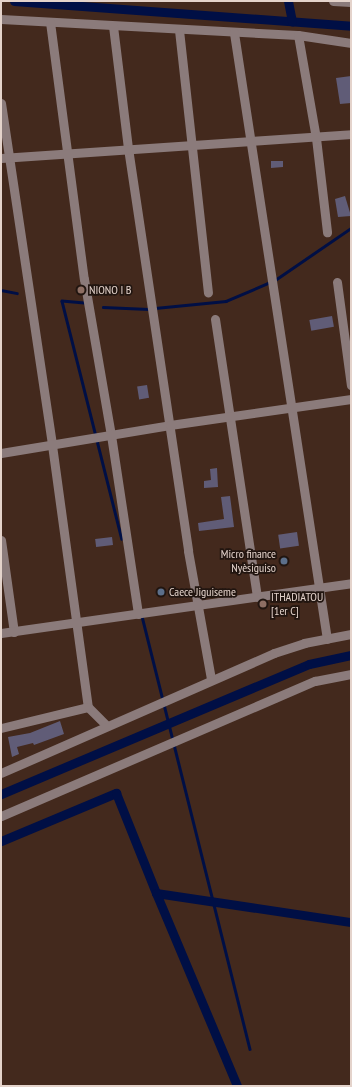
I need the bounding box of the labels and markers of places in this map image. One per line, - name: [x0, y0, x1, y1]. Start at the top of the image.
- place label: NIONO I B: [89, 283, 131, 297]
- marker: NIONO I B: [76, 285, 86, 295]
- place label: Micro finance Nyèsiguiso: [221, 547, 276, 575]
- marker: Micro finance Nyèsiguiso: [279, 556, 289, 566]
- place label: Caece Jiguiseme: [169, 585, 236, 599]
- marker: Caece Jiguiseme: [156, 587, 166, 597]
- place label: ITHADIATOU [1er C]: [271, 590, 323, 618]
- marker: ITHADIATOU [1er C]: [258, 599, 268, 609]

